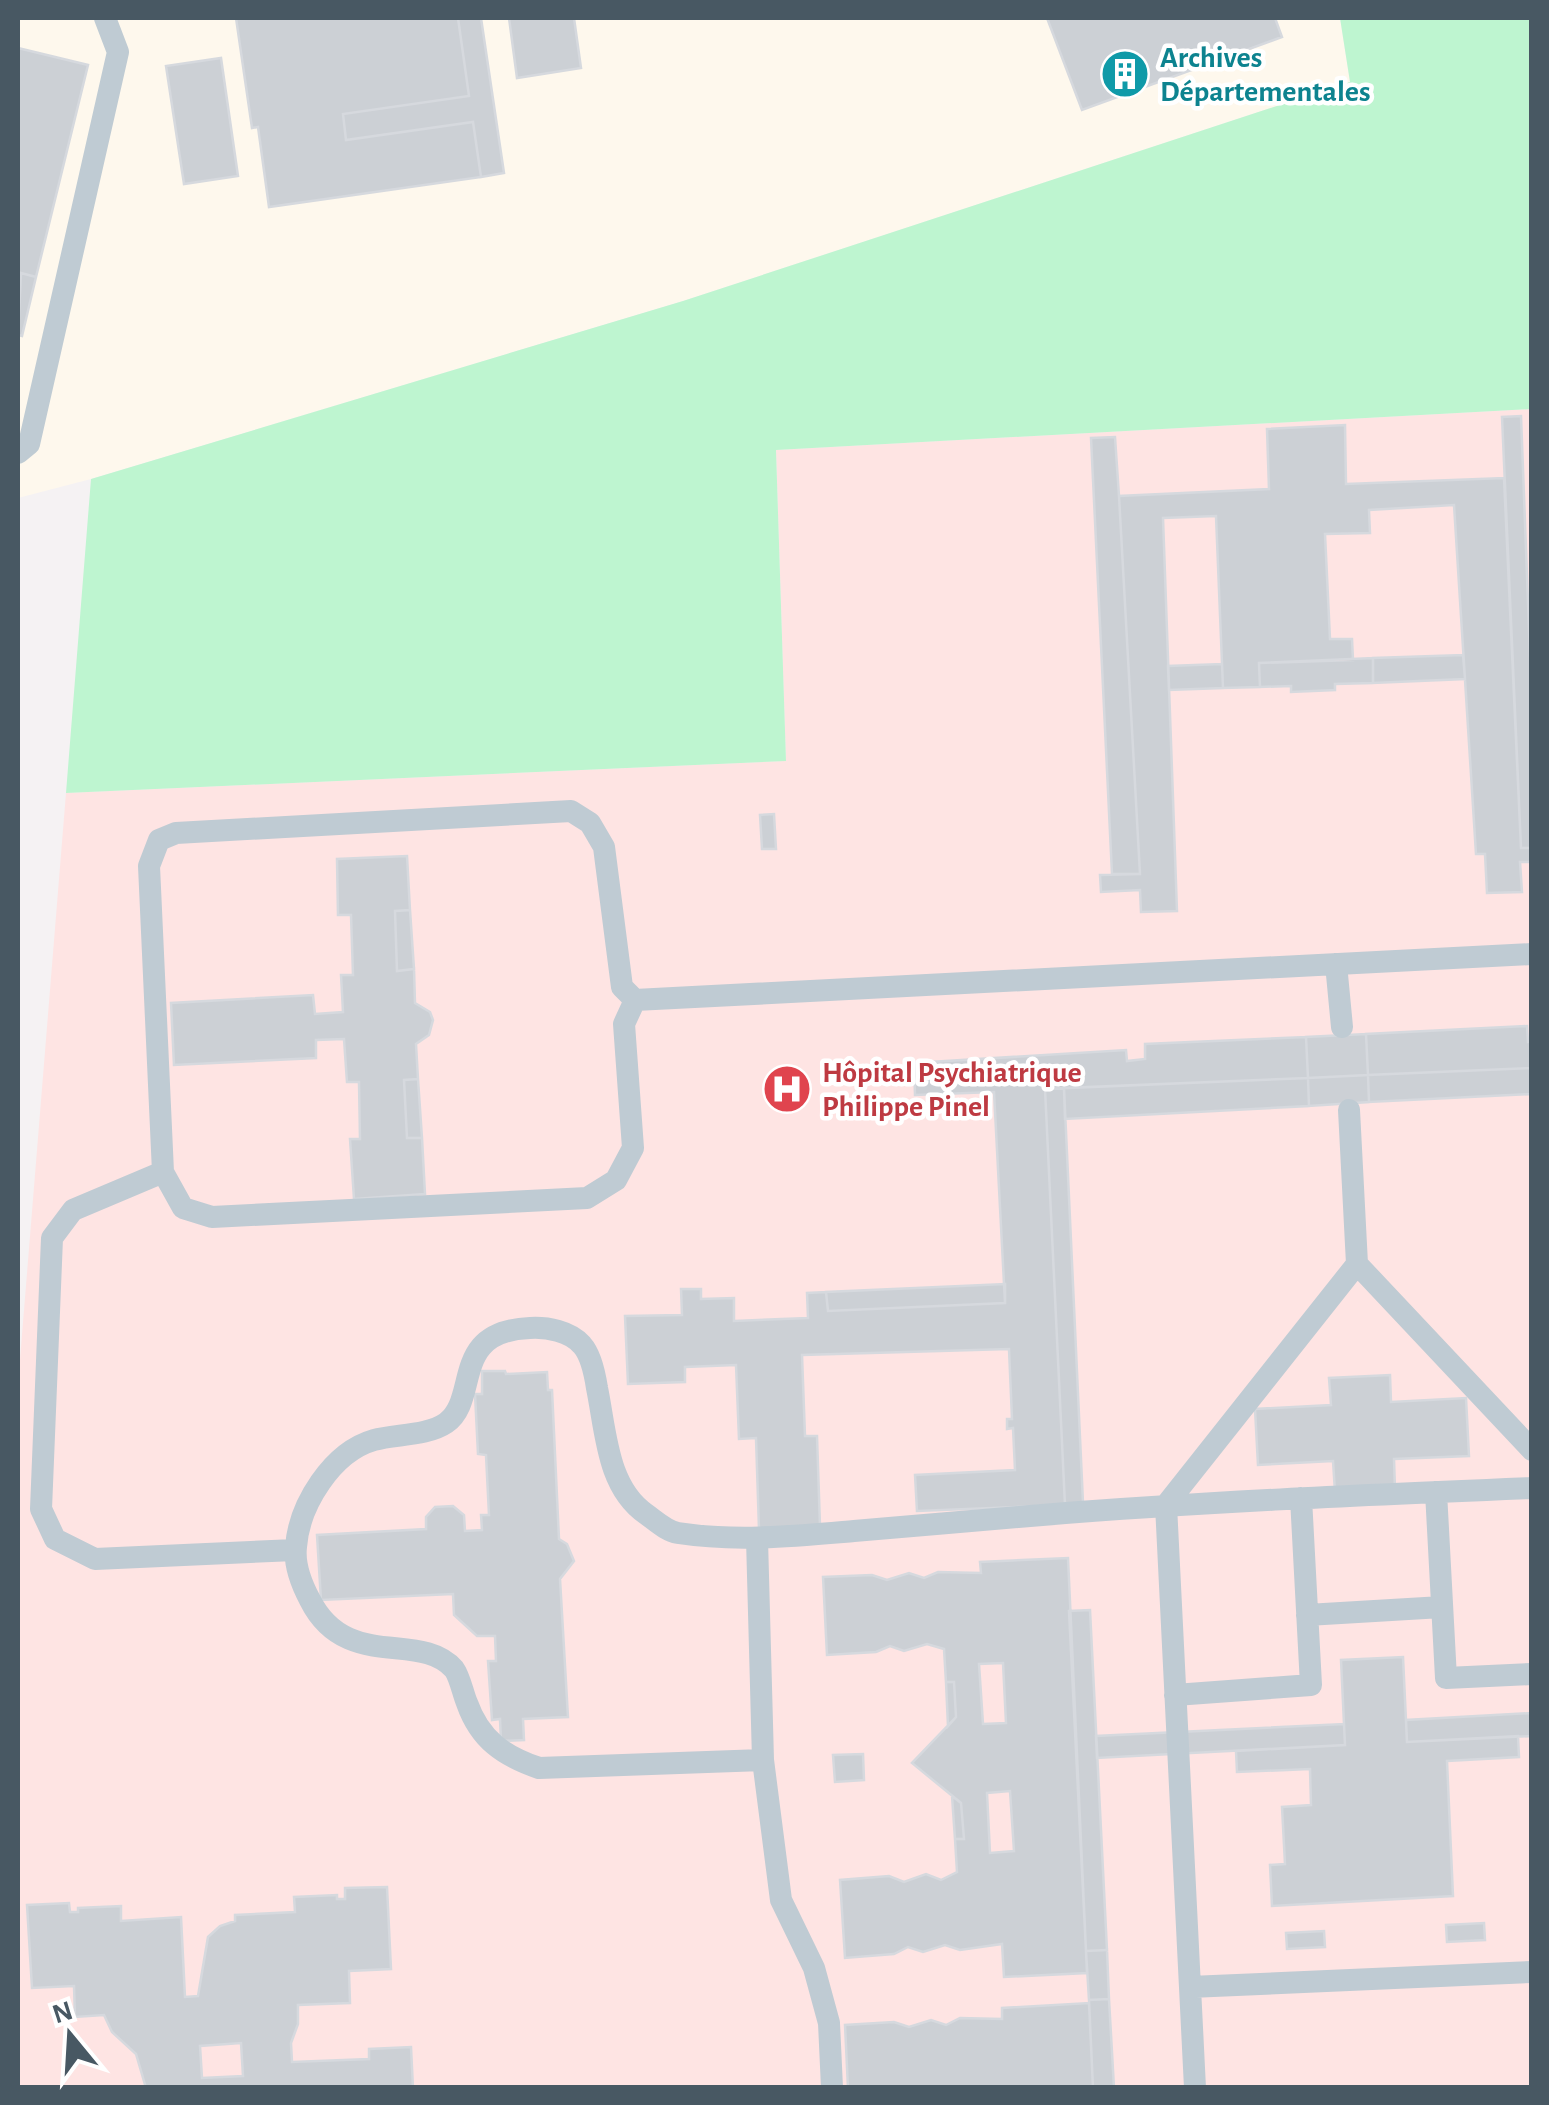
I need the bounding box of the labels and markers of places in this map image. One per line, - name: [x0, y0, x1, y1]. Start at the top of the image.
- place label: Archives Départementales: [1160, 43, 1371, 107]
- building icon: Archives Départementales: [1099, 48, 1151, 100]
- place label: Hôpital Psychiatrique Philippe Pinel: [822, 1058, 1082, 1122]
- hospital icon: Hôpital Psychiatrique Philippe Pinel: [761, 1063, 813, 1115]

